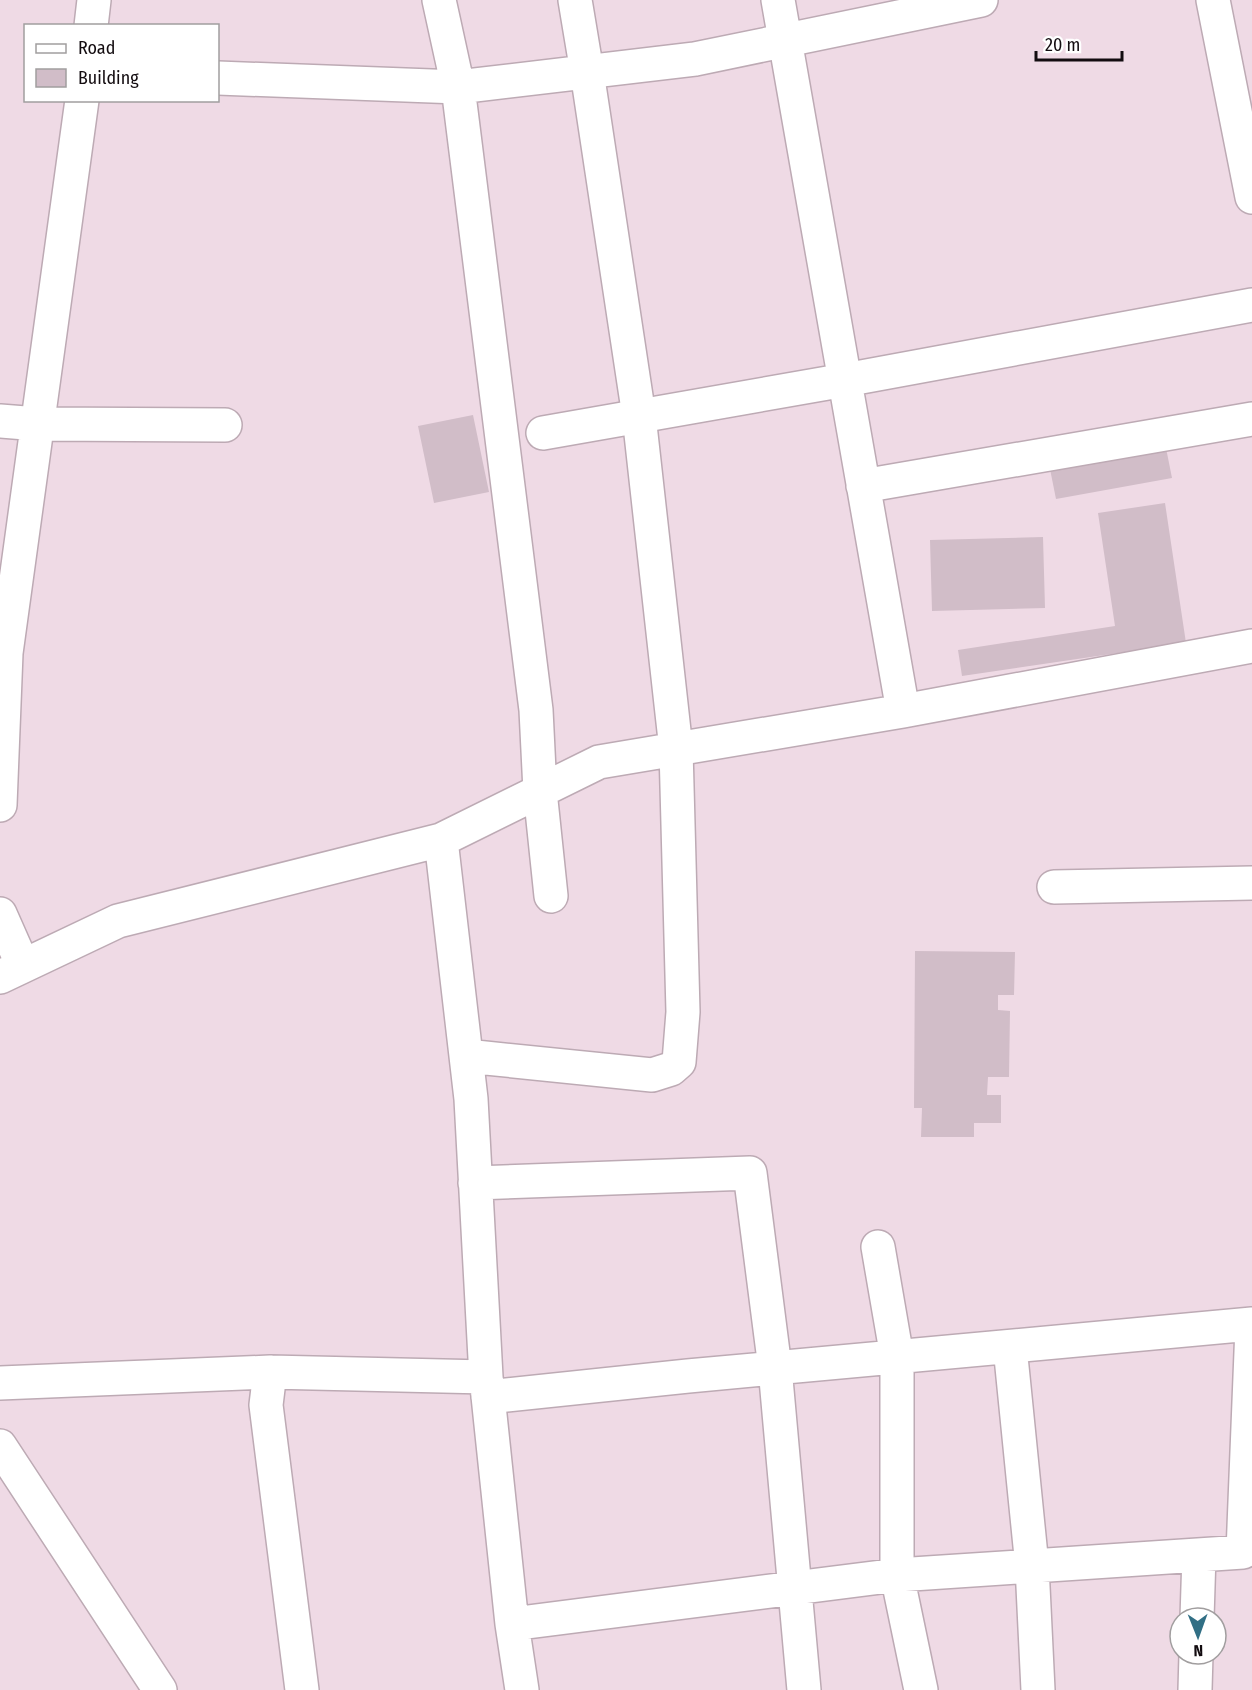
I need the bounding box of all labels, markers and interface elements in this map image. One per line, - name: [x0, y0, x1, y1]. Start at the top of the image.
- legend: [24, 24, 219, 102]
- scale bar: [1036, 24, 1122, 62]
- text: 20 m: [1045, 34, 1080, 56]
- text: Road: [78, 37, 115, 59]
- text: Building: [78, 67, 139, 89]
- north arrow: [1168, 1606, 1228, 1666]
- text: N: [1193, 1641, 1203, 1660]

